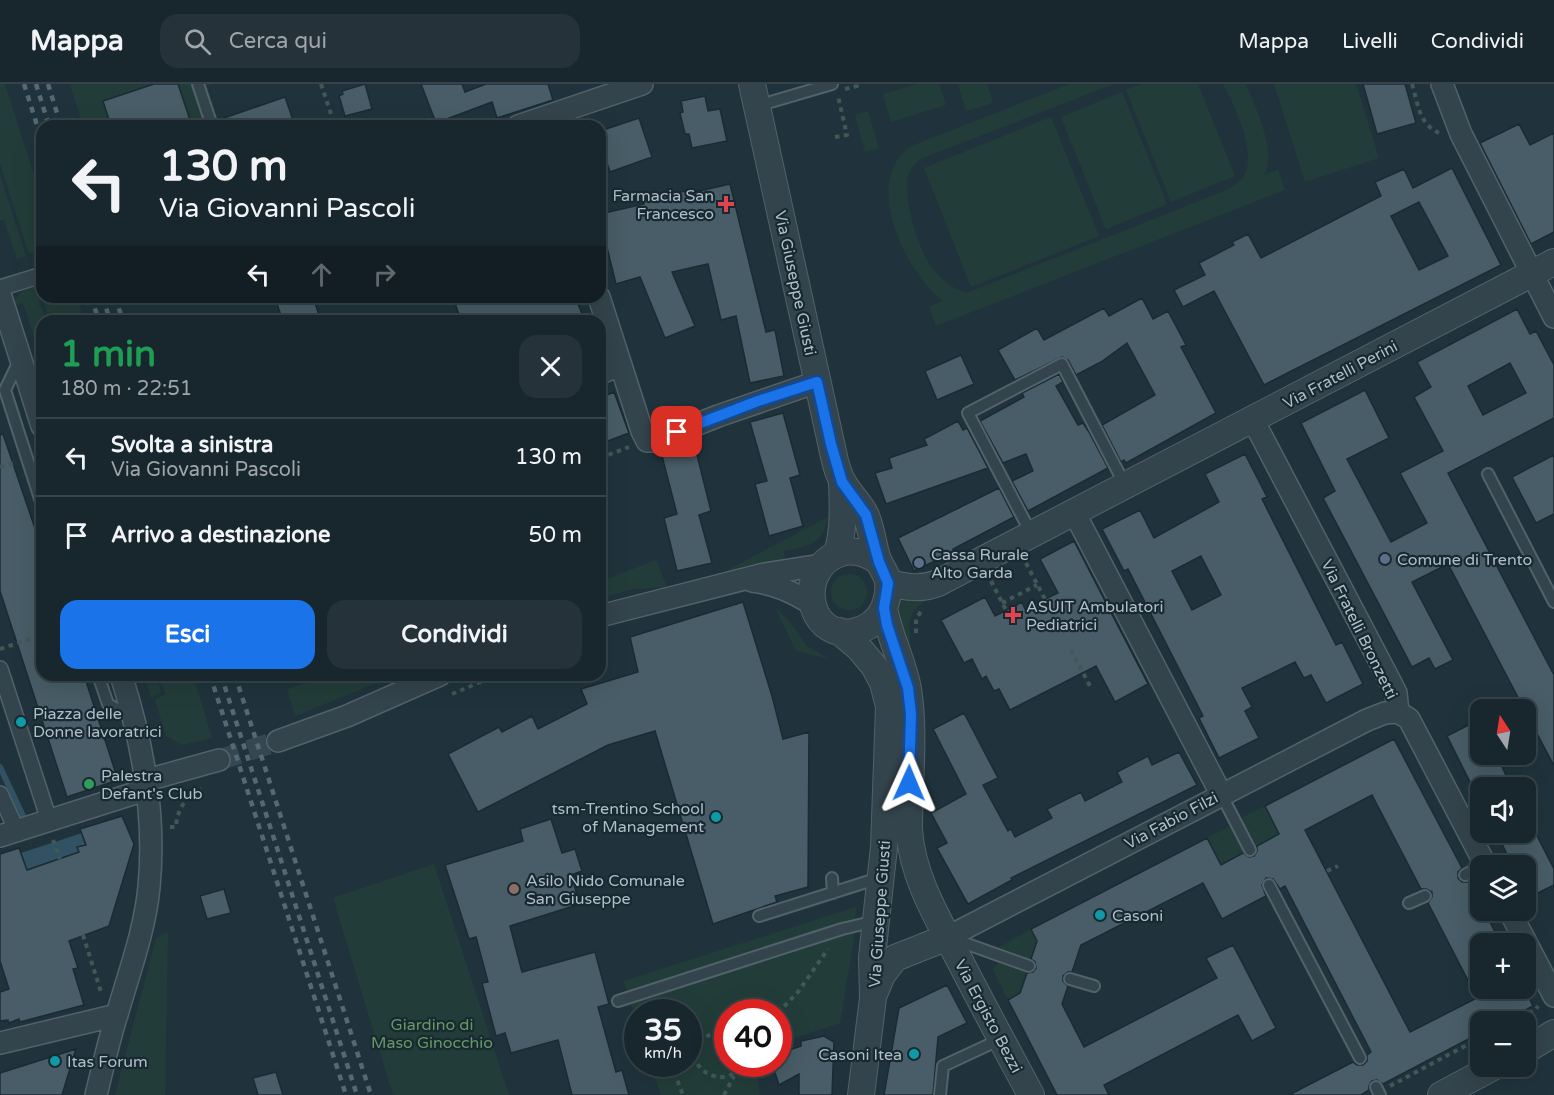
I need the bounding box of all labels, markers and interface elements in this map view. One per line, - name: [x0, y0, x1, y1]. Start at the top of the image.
- search box: [160, 14, 580, 68]
- text: Mappa: [30, 24, 124, 58]
- icon: search: [181, 25, 214, 58]
- text: Cerca qui: [229, 28, 327, 54]
- text: Mappa: [1239, 29, 1309, 54]
- text: Livelli: [1342, 29, 1398, 54]
- text: Condividi: [1431, 29, 1524, 54]
- text: 130 m: [159, 141, 288, 192]
- icon: left: [60, 144, 138, 222]
- place label: Farmacia San Francesco: [612, 186, 714, 224]
- text: Via Giovanni Pascoli: [159, 192, 415, 225]
- marker: Farmacia San Francesco: [719, 197, 733, 211]
- street label: Via Giuseppe Giusti: [770, 209, 820, 357]
- icon: left: [242, 258, 275, 291]
- icon: ahead: [305, 258, 338, 291]
- icon: right: [368, 258, 401, 291]
- text: 1 min: [60, 333, 156, 376]
- button: close: [519, 335, 582, 398]
- street label: Via Fratelli Perini: [1280, 336, 1401, 414]
- text: 180 m · 22:51: [60, 377, 192, 401]
- pin: [651, 406, 702, 457]
- icon: arrive: [660, 415, 693, 448]
- text: Svolta a sinistra: [111, 432, 273, 458]
- icon: left: [60, 441, 93, 474]
- text: 130 m: [515, 444, 582, 470]
- text: Via Giovanni Pascoli: [111, 458, 301, 482]
- icon: arrive: [60, 519, 93, 552]
- text: Arrivo a destinazione: [111, 522, 330, 548]
- text: 50 m: [528, 522, 582, 548]
- place label: Cassa Rurale Alto Garda: [931, 545, 1029, 583]
- place label: Comune di Trento: [1397, 550, 1532, 570]
- marker: Comune di Trento: [1378, 552, 1392, 566]
- marker: Cassa Rurale Alto Garda: [912, 556, 926, 570]
- street label: Via Fratelli Bronzetti: [1317, 556, 1402, 703]
- place label: ASUIT Ambulatori Pediatrici: [1026, 597, 1163, 635]
- button: Esci: [60, 600, 315, 669]
- button: Condividi: [327, 600, 582, 669]
- marker: ASUIT Ambulatori Pediatrici: [1004, 606, 1022, 624]
- north arrow: [1470, 699, 1536, 765]
- map controls: [1470, 699, 1536, 1077]
- place label: Piazza delle Donne lavoratrici: [33, 704, 162, 742]
- marker: Piazza delle Donne lavoratrici: [14, 715, 28, 729]
- position arrow: [877, 751, 941, 815]
- place label: Palestra Defant's Club: [101, 766, 203, 804]
- marker: Palestra Defant's Club: [82, 777, 96, 791]
- button: sound: [1470, 777, 1536, 843]
- street label: Via Fabio Filzi: [1121, 788, 1222, 854]
- place label: tsm-Trentino School of Management: [551, 799, 704, 837]
- marker: tsm-Trentino School of Management: [709, 810, 723, 824]
- street label: Via Giuseppe Giusti: [865, 840, 895, 988]
- button: layers: [1470, 855, 1536, 921]
- place label: Asilo Nido Comunale San Giuseppe: [526, 871, 685, 909]
- marker: Asilo Nido Comunale San Giuseppe: [507, 882, 521, 896]
- place label: Casoni: [1112, 906, 1163, 926]
- marker: Casoni: [1093, 908, 1107, 922]
- button: +: [1470, 933, 1536, 999]
- street label: Via Ergisto Bezzi: [950, 956, 1026, 1077]
- speed limit sign: 40: [714, 999, 792, 1077]
- button: −: [1470, 1011, 1536, 1077]
- text: 35: [644, 1012, 682, 1049]
- park label: Giardino di Maso Ginocchio: [371, 1015, 493, 1053]
- text: km/h: [644, 1044, 682, 1062]
- place label: Casoni Itea: [818, 1045, 902, 1065]
- marker: Casoni Itea: [907, 1047, 921, 1061]
- place label: Itas Forum: [67, 1052, 148, 1072]
- marker: Itas Forum: [48, 1054, 62, 1068]

